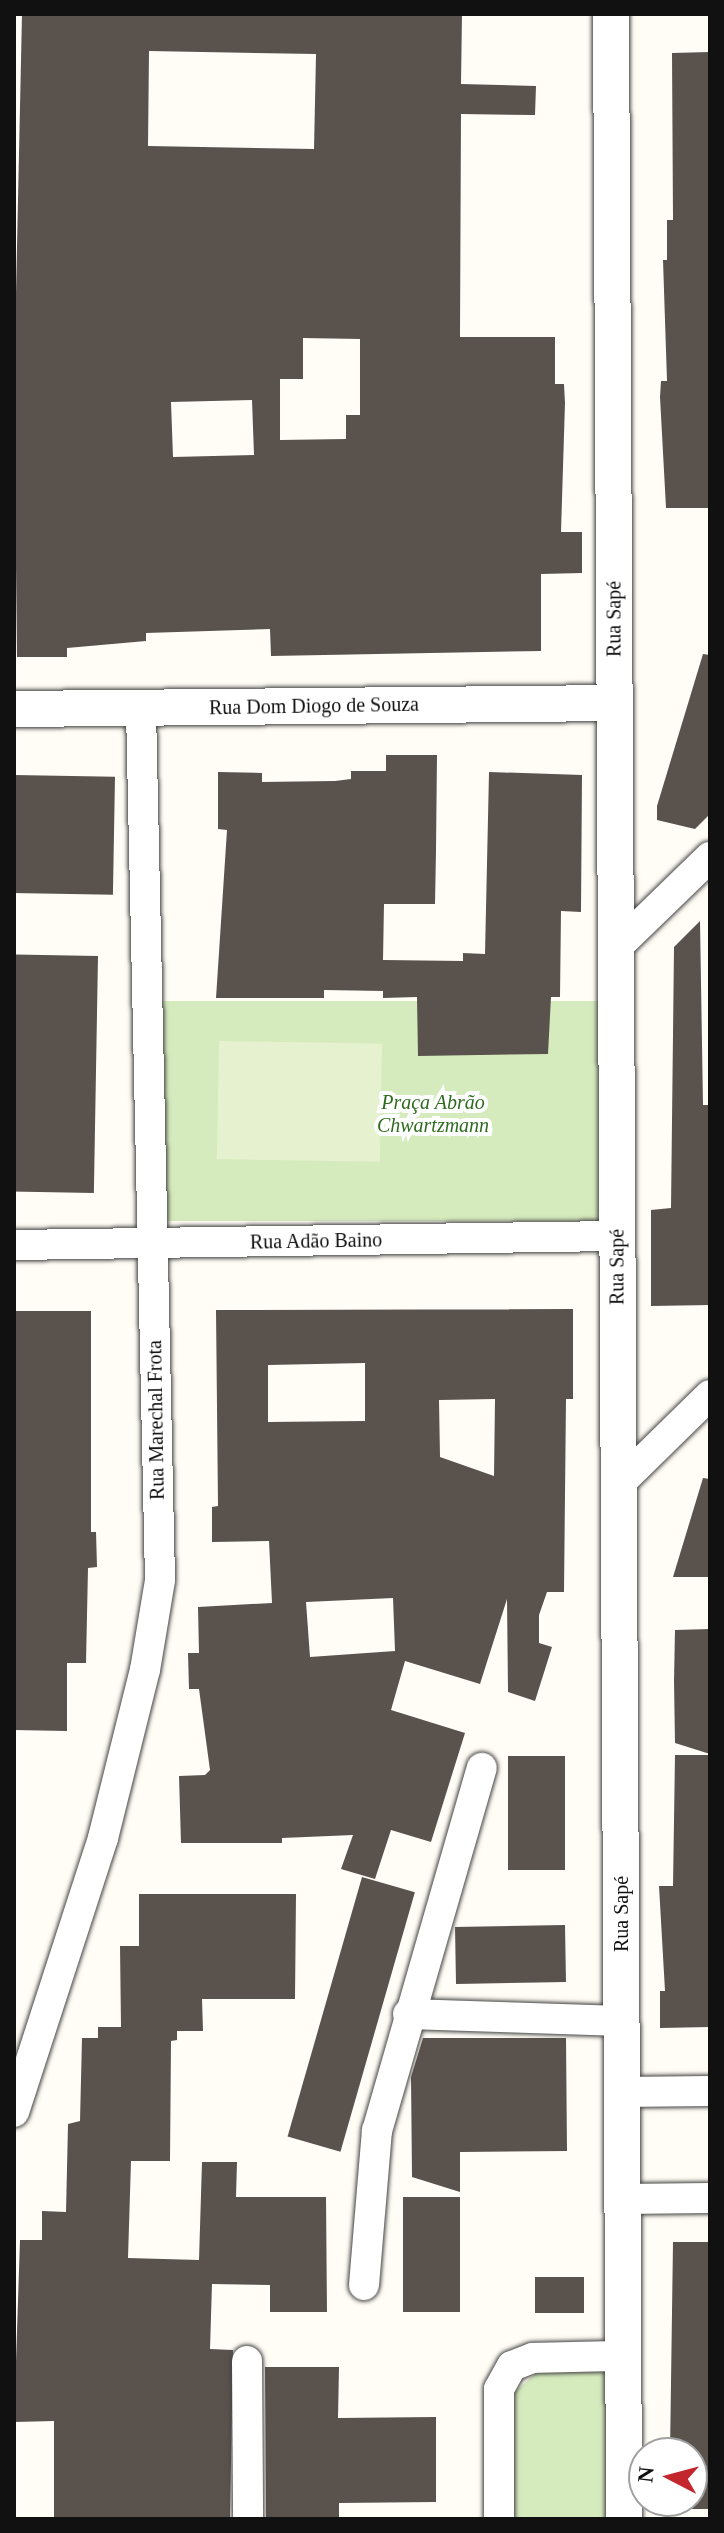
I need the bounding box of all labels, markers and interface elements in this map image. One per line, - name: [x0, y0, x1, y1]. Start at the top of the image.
- street label: Rua Sapé: [602, 581, 626, 657]
- street label: Rua Dom Diogo de Souza: [209, 692, 419, 720]
- park label: Praça Abrão Chwartzmann: [377, 1090, 489, 1137]
- street label: Rua Adão Baino: [249, 1228, 383, 1254]
- street label: Rua Sapé: [605, 1229, 629, 1305]
- street label: Rua Marechal Frota: [143, 1340, 169, 1500]
- street label: Rua Sapé: [609, 1876, 633, 1952]
- north arrow: [628, 2437, 708, 2517]
- text: N: [632, 2465, 659, 2484]

